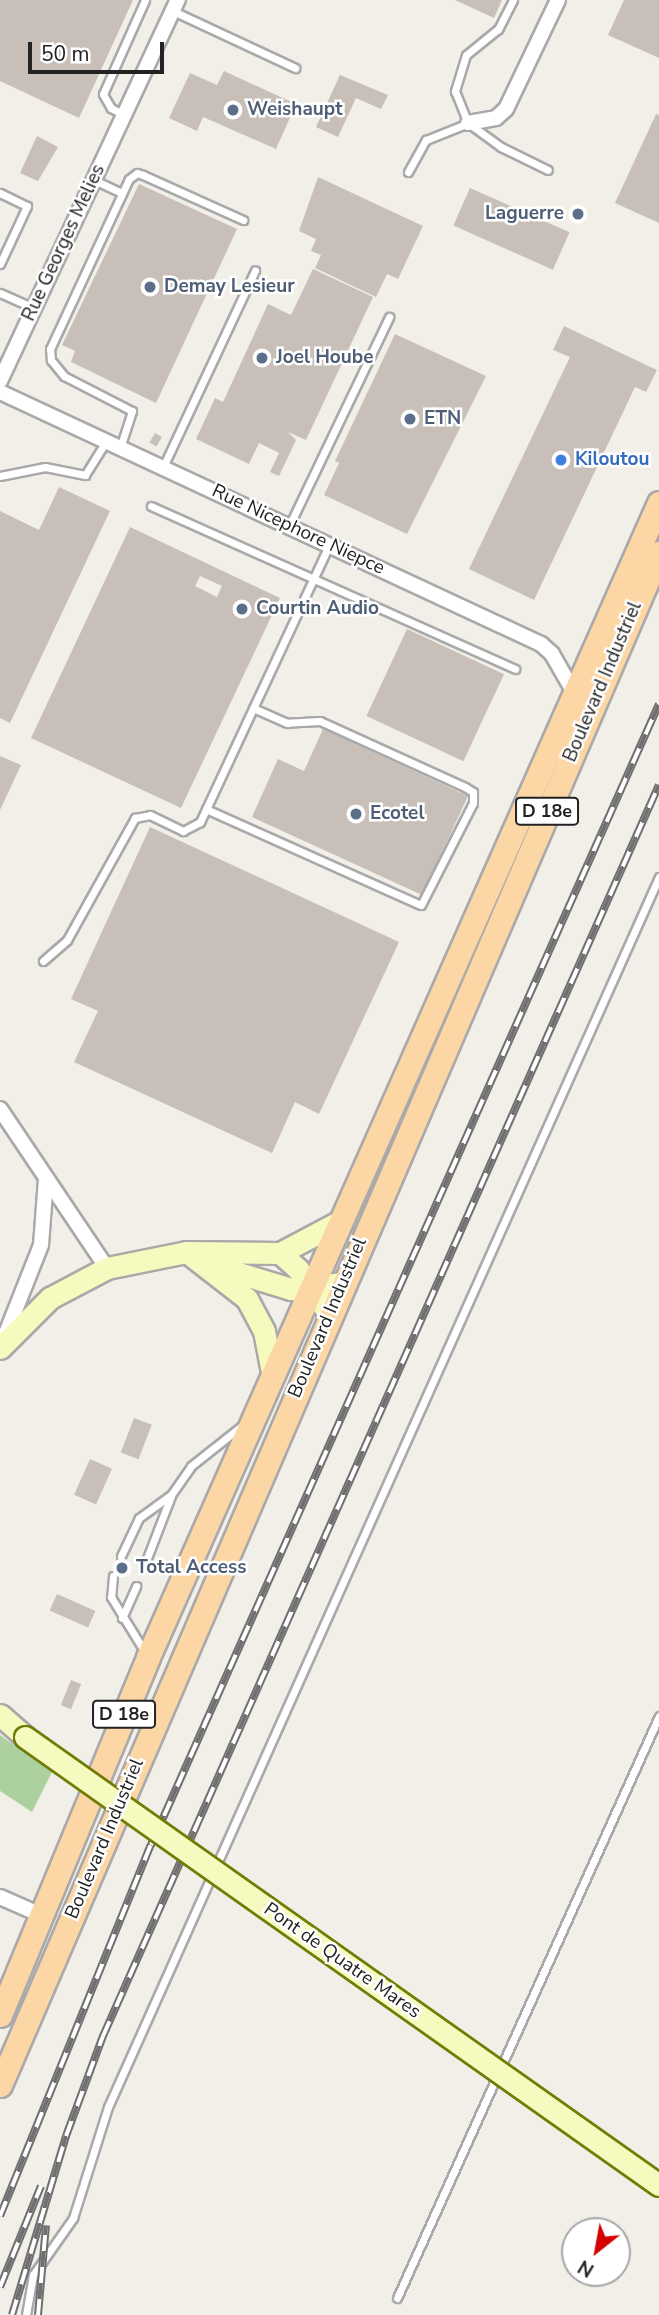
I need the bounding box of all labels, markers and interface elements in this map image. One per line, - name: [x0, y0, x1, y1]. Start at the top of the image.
- scale bar: [32, 28, 168, 72]
- text: 50 m: [41, 40, 90, 68]
- place label: Weishaupt: [247, 99, 342, 121]
- marker: Weishaupt: [225, 102, 241, 118]
- street label: Rue Georges Melies: [18, 161, 110, 325]
- place label: Laguerre: [485, 203, 564, 225]
- marker: Laguerre: [570, 206, 586, 222]
- place label: Demay Lesieur: [164, 276, 295, 298]
- marker: Demay Lesieur: [142, 279, 158, 295]
- place label: Joel Hoube: [276, 347, 374, 369]
- marker: Joel Hoube: [254, 350, 270, 366]
- place label: ETN: [424, 408, 461, 430]
- marker: ETN: [402, 411, 418, 427]
- place label: Kiloutou: [575, 449, 650, 471]
- marker: Kiloutou: [553, 452, 569, 468]
- street label: Rue Nicephore Niepce: [208, 480, 388, 580]
- place label: Courtin Audio: [256, 598, 379, 620]
- street label: Boulevard Industriel: [559, 598, 647, 766]
- marker: Courtin Audio: [234, 601, 250, 617]
- road number: D 18e: [514, 796, 580, 826]
- place label: Ecotel: [370, 803, 424, 825]
- marker: Ecotel: [348, 806, 364, 822]
- street label: Boulevard Industriel: [284, 1234, 372, 1402]
- place label: Total Access: [136, 1557, 246, 1579]
- marker: Total Access: [114, 1560, 130, 1576]
- road number: D 18e: [91, 1700, 157, 1728]
- street label: Boulevard Industriel: [61, 1755, 149, 1923]
- street label: Pont de Quatre Mares: [259, 1898, 425, 2024]
- north arrow: [561, 2217, 631, 2287]
- text: N: [573, 2253, 599, 2283]

